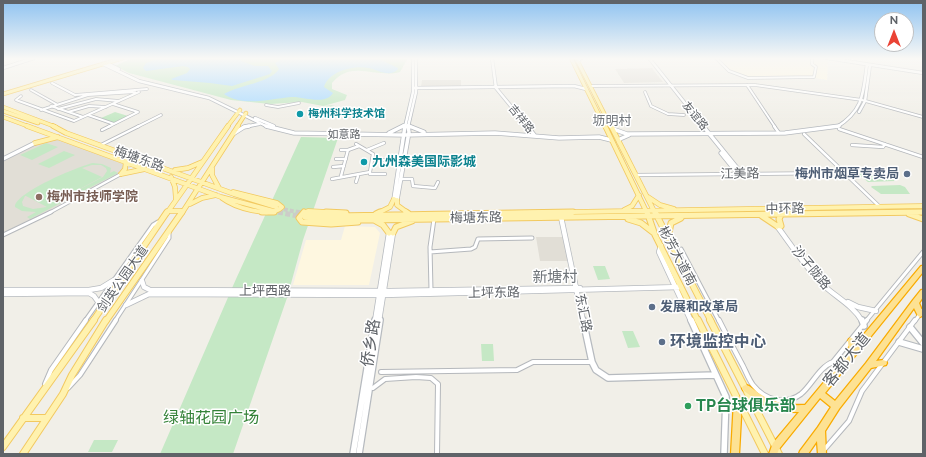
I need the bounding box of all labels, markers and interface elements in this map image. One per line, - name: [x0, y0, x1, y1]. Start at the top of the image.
- north arrow: [874, 12, 914, 52]
- text: N: [890, 14, 898, 27]
- street label: 友谊路: [679, 99, 711, 133]
- street label: 吉祥路: [505, 102, 537, 136]
- place label: 梅州科学技术馆: [308, 107, 385, 121]
- marker: 梅州科学技术馆: [295, 109, 305, 119]
- district label: 坜明村: [593, 113, 631, 129]
- street label: 如意路: [328, 128, 360, 142]
- street label: 梅塘东路: [112, 143, 166, 175]
- place label: 九州森美国际影城: [372, 154, 476, 170]
- marker: 九州森美国际影城: [359, 157, 369, 167]
- street label: 江美路: [720, 166, 760, 182]
- place label: 梅州市烟草专卖局: [795, 166, 899, 182]
- marker: 梅州市烟草专卖局: [902, 169, 912, 179]
- place label: 梅州市技师学院: [47, 189, 138, 205]
- marker: 梅州市技师学院: [34, 192, 44, 202]
- street label: 中环路: [765, 201, 805, 217]
- street label: 梅塘东路: [450, 210, 502, 226]
- street label: 彬芳大道南: [655, 224, 699, 288]
- street label: 剑英公园大道: [94, 243, 152, 315]
- street label: 沙子陇路: [788, 243, 834, 293]
- district label: 新塘村: [533, 268, 577, 286]
- street label: 上坪西路: [239, 283, 291, 299]
- street label: 上坪东路: [468, 285, 520, 301]
- street label: 东汇路: [572, 292, 594, 334]
- place label: 发展和改革局: [660, 299, 738, 315]
- marker: 发展和改革局: [647, 302, 657, 312]
- street label: 侨乡路: [358, 318, 384, 368]
- street label: 客都大道: [819, 329, 875, 391]
- place label: 环境监控中心: [670, 332, 766, 352]
- marker: 环境监控中心: [657, 337, 667, 347]
- place label: TP台球俱乐部: [696, 396, 796, 416]
- marker: TP台球俱乐部: [683, 401, 693, 411]
- park label: 绿轴花园广场: [163, 408, 259, 428]

